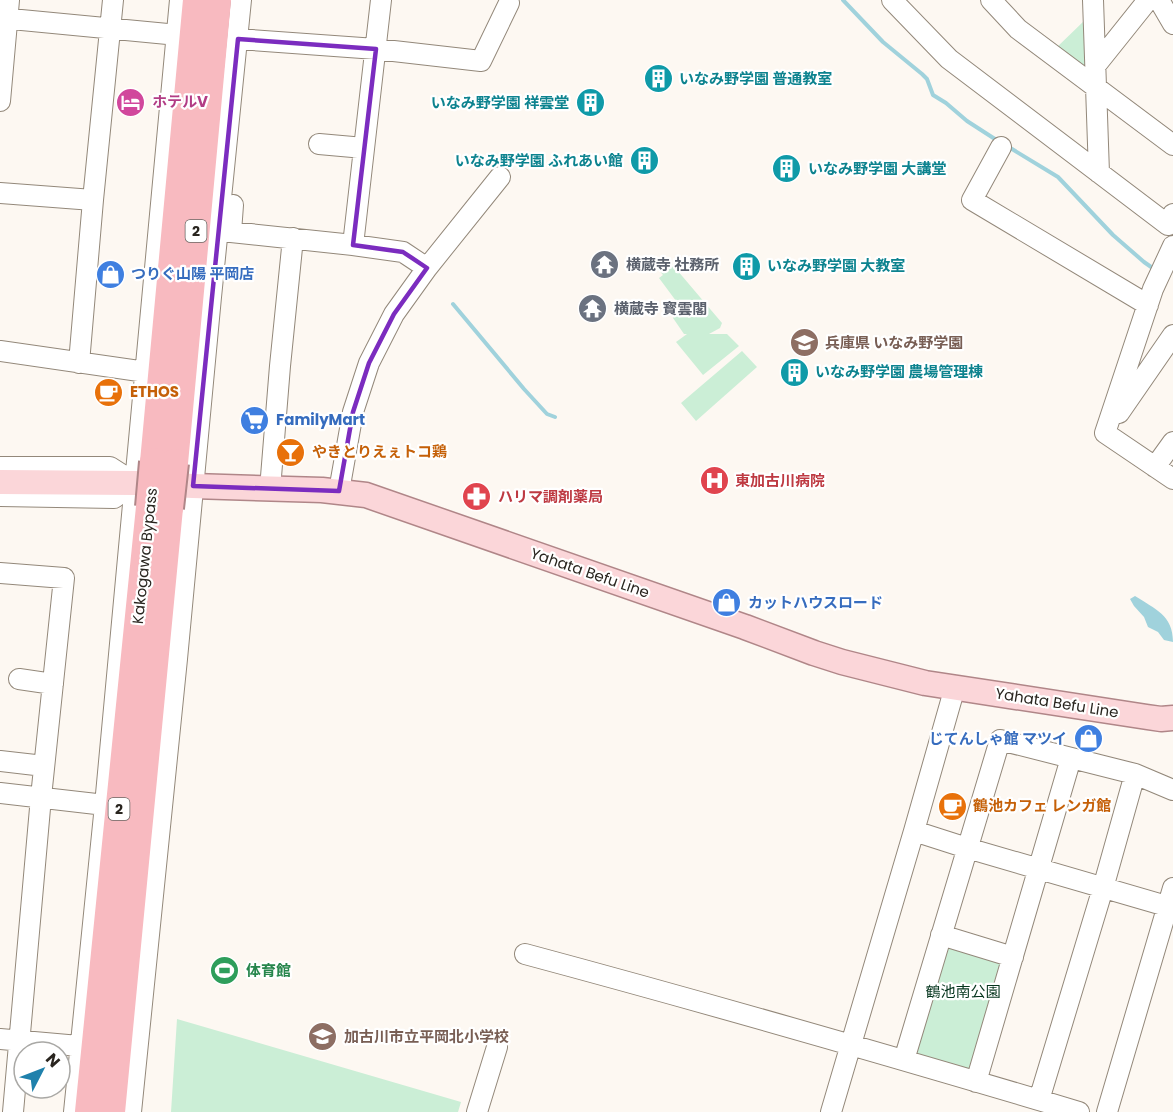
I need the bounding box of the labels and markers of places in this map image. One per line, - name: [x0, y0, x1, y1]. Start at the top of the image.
- building icon: いなみ野学園 普通教室: [642, 63, 674, 95]
- place label: いなみ野学園 普通教室: [679, 68, 832, 89]
- hotel icon: ホテルV: [115, 86, 147, 118]
- building icon: いなみ野学園 祥雲堂: [574, 87, 606, 119]
- place label: ホテルV: [152, 91, 208, 112]
- place label: いなみ野学園 祥雲堂: [431, 92, 569, 113]
- building icon: いなみ野学園 ふれあい館: [628, 145, 660, 177]
- place label: いなみ野学園 ふれあい館: [455, 150, 623, 171]
- building icon: いなみ野学園 大講堂: [771, 153, 803, 185]
- place label: いなみ野学園 大講堂: [808, 158, 946, 179]
- temple icon: 横蔵寺 社務所: [589, 249, 621, 281]
- building icon: いなみ野学園 大教室: [730, 250, 762, 282]
- place label: 横蔵寺 社務所: [626, 254, 719, 275]
- place label: いなみ野学園 大教室: [767, 255, 905, 276]
- shop icon: つりぐ山陽 平岡店: [94, 258, 126, 290]
- place label: つりぐ山陽 平岡店: [131, 263, 254, 284]
- temple icon: 横蔵寺 寳雲閣: [577, 293, 609, 325]
- place label: 横蔵寺 寳雲閣: [614, 298, 707, 319]
- school or university icon: 兵庫県 いなみ野学園: [788, 327, 820, 359]
- place label: 兵庫県 いなみ野学園: [825, 332, 963, 353]
- building icon: いなみ野学園 農場管理棟: [778, 356, 810, 388]
- place label: いなみ野学園 農場管理棟: [815, 361, 983, 382]
- cafe icon: ETHOS: [93, 376, 125, 408]
- place label: ETHOS: [130, 381, 179, 402]
- supermarket icon: FamilyMart: [239, 404, 271, 436]
- place label: FamilyMart: [276, 409, 365, 430]
- bar icon: やきとりえぇトコ鶏: [275, 436, 307, 468]
- place label: やきとりえぇトコ鶏: [312, 441, 447, 462]
- hospital icon: 東加古川病院: [698, 465, 730, 497]
- place label: 東加古川病院: [735, 470, 825, 491]
- pharmacy icon: ハリマ調剤薬局: [461, 481, 493, 513]
- place label: ハリマ調剤薬局: [498, 486, 603, 507]
- shop icon: カットハウスロード: [711, 587, 743, 619]
- place label: カットハウスロード: [748, 592, 883, 613]
- shop icon: じてんしゃ館 マツイ: [1072, 723, 1104, 755]
- place label: じてんしゃ館 マツイ: [929, 728, 1067, 749]
- cafe icon: 鶴池カフェ レンガ館: [936, 790, 968, 822]
- place label: 鶴池カフェ レンガ館: [973, 795, 1111, 816]
- sports icon: 体育館: [209, 955, 241, 987]
- place label: 体育館: [246, 960, 291, 981]
- school or university icon: 加古川市立平岡北小学校: [307, 1021, 339, 1053]
- place label: 加古川市立平岡北小学校: [344, 1026, 509, 1047]

